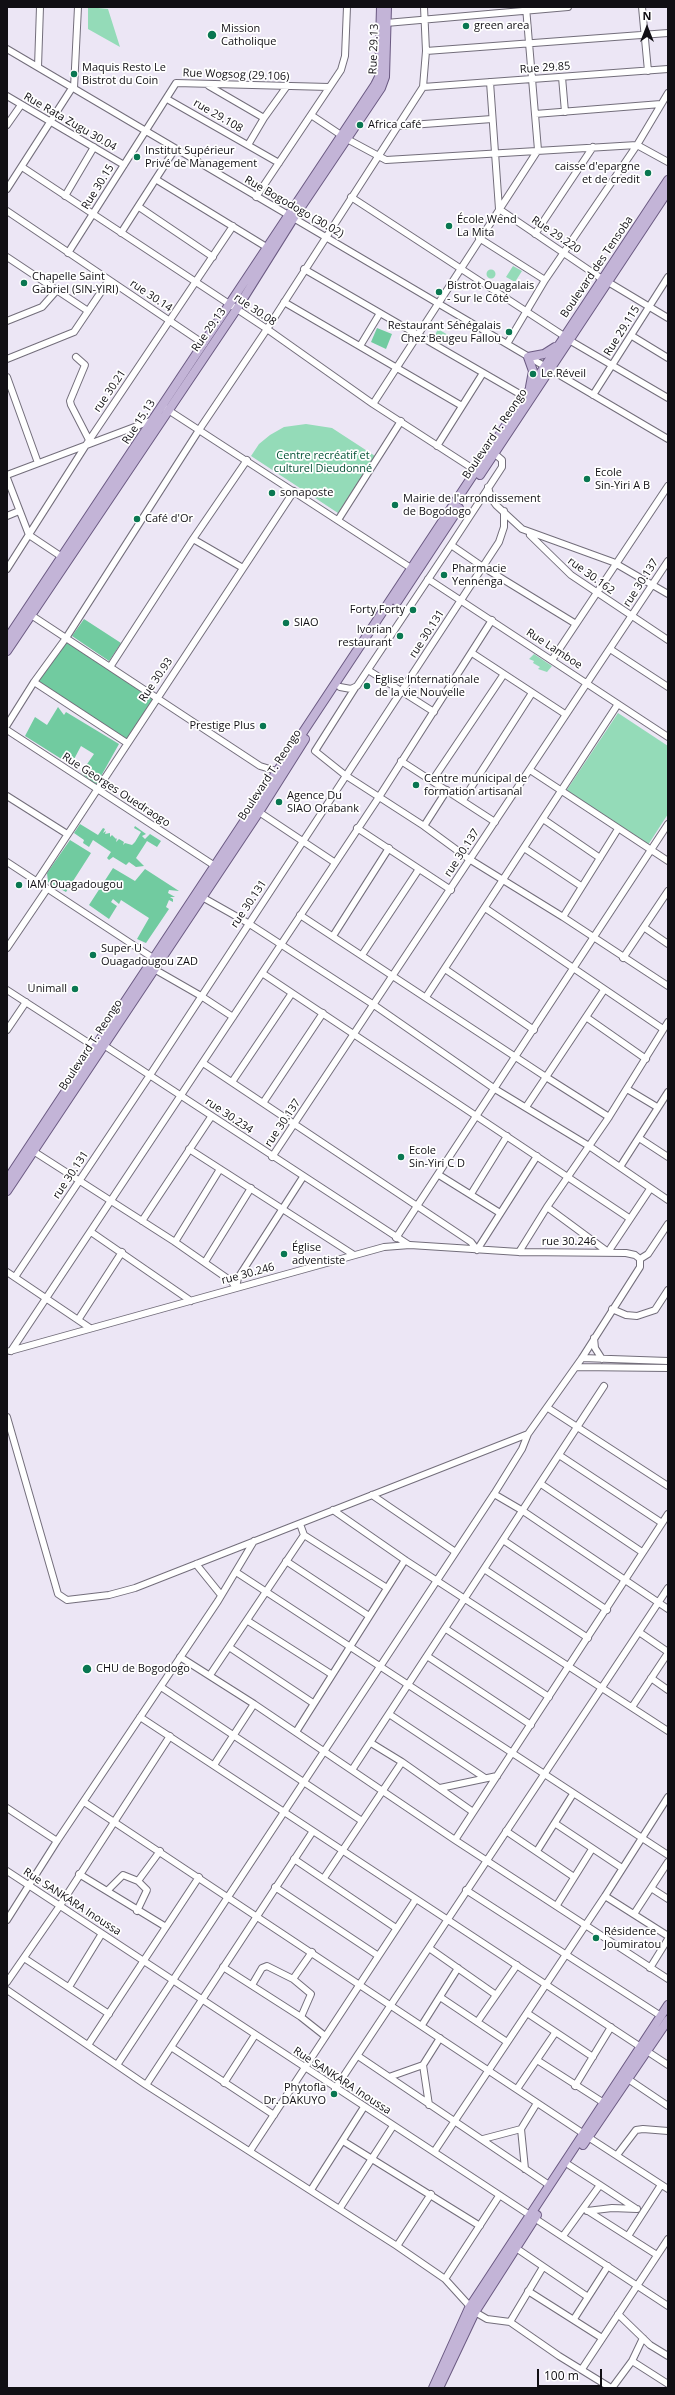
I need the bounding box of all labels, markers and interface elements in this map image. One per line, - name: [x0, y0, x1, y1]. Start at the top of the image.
- north arrow: [627, 8, 667, 48]
- text: N: [643, 8, 651, 23]
- place label: green area: [474, 19, 529, 33]
- marker: green area: [461, 21, 471, 31]
- place label: Mission Catholique: [221, 22, 277, 48]
- street label: Rue 29.13: [367, 23, 381, 75]
- marker: Mission Catholique: [206, 29, 218, 41]
- street label: Rue 29.85: [519, 60, 571, 76]
- place label: Maquis Resto Le Bistrot du Coin: [82, 61, 166, 87]
- street label: Rue Wogsog (29.106): [182, 67, 290, 83]
- marker: Maquis Resto Le Bistrot du Coin: [69, 69, 79, 79]
- street label: Rue Rata Zugu 30.04: [21, 90, 119, 154]
- street label: rue 29.108: [191, 97, 245, 135]
- place label: Africa café: [368, 118, 421, 132]
- marker: Africa café: [355, 120, 365, 130]
- place label: Institut Supérieur Privé de Management: [145, 144, 257, 170]
- marker: Institut Supérieur Privé de Management: [132, 152, 142, 162]
- place label: caisse d'epargne et de credit: [555, 160, 640, 186]
- street label: Rue 30.15: [79, 162, 117, 212]
- marker: caisse d'epargne et de credit: [643, 168, 653, 178]
- street label: Rue Bogodogo (30.02): [242, 173, 346, 241]
- place label: École Wend La Mita: [457, 213, 517, 239]
- street label: Rue 29.220: [529, 214, 583, 256]
- street label: Boulevard des Tensoba: [558, 214, 636, 320]
- marker: École Wend La Mita: [444, 221, 454, 231]
- place label: Chapelle Saint Gabriel (SIN-YIRI): [32, 270, 118, 296]
- street label: rue 30.14: [127, 277, 175, 315]
- marker: Chapelle Saint Gabriel (SIN-YIRI): [19, 278, 29, 288]
- place label: Bistrot Ouagalais - Sur le Côté: [447, 279, 534, 305]
- marker: Bistrot Ouagalais - Sur le Côté: [434, 287, 444, 297]
- street label: rue 30.08: [231, 291, 279, 329]
- street label: Rue 29.115: [601, 303, 643, 359]
- street label: Rue 29.13: [189, 305, 229, 355]
- place label: Restaurant Sénégalais Chez Beugeu Fallou: [388, 319, 501, 345]
- marker: Restaurant Sénégalais Chez Beugeu Fallou: [504, 327, 514, 337]
- street label: rue 30.21: [91, 367, 129, 415]
- place label: Le Réveil: [541, 367, 586, 381]
- marker: Le Réveil: [528, 369, 538, 379]
- street label: Boulevard T. Reongo: [460, 386, 530, 482]
- street label: Rue 15.13: [120, 397, 158, 447]
- park label: Centre recréatif et culturel Dieudonné: [274, 449, 372, 475]
- place label: Ecole Sin-Yiri A B: [595, 466, 650, 492]
- marker: Ecole Sin-Yiri A B: [582, 474, 592, 484]
- place label: sonaposte: [280, 486, 333, 500]
- marker: sonaposte: [267, 488, 277, 498]
- place label: Mairie de l'arrondissement de Bogodogo: [403, 492, 541, 518]
- marker: Mairie de l'arrondissement de Bogodogo: [390, 500, 400, 510]
- place label: Café d'Or: [145, 512, 193, 526]
- marker: Café d'Or: [132, 514, 142, 524]
- street label: rue 30.162: [565, 555, 617, 597]
- street label: rue 30.137: [621, 557, 661, 609]
- place label: Pharmacie Yennenga: [452, 562, 506, 588]
- marker: Pharmacie Yennenga: [439, 570, 449, 580]
- place label: Forty Forty: [350, 603, 405, 617]
- marker: Forty Forty: [408, 605, 418, 615]
- street label: rue 30.131: [407, 608, 447, 660]
- place label: SIAO: [294, 616, 319, 630]
- marker: SIAO: [281, 618, 291, 628]
- place label: Ivorian restaurant: [338, 623, 392, 649]
- street label: Rue Lamboe: [524, 626, 584, 672]
- marker: Ivorian restaurant: [395, 631, 405, 641]
- street label: Rue 30.93: [136, 655, 176, 705]
- place label: Eglise Internationale de la vie Nouvelle: [375, 673, 479, 699]
- marker: Eglise Internationale de la vie Nouvelle: [362, 681, 372, 691]
- place label: Prestige Plus: [189, 719, 255, 733]
- marker: Prestige Plus: [258, 721, 268, 731]
- street label: Boulevard T. Reongo: [236, 727, 304, 823]
- street label: Rue Georges Ouedraogo: [60, 750, 172, 830]
- place label: Centre municipal de formation artisanal: [424, 772, 527, 798]
- marker: Centre municipal de formation artisanal: [411, 780, 421, 790]
- place label: Agence Du SIAO Orabank: [287, 789, 359, 815]
- marker: Agence Du SIAO Orabank: [274, 797, 284, 807]
- street label: rue 30.137: [442, 827, 482, 879]
- place label: IAM Ouagadougou: [27, 878, 123, 892]
- street label: rue 30.131: [228, 878, 270, 930]
- marker: IAM Ouagadougou: [14, 880, 24, 890]
- place label: Super U Ouagadougou ZAD: [101, 942, 198, 968]
- marker: Super U Ouagadougou ZAD: [88, 950, 98, 960]
- place label: Unimall: [28, 982, 67, 996]
- marker: Unimall: [70, 984, 80, 994]
- street label: Boulevard T. Reongo: [57, 997, 125, 1093]
- street label: rue 30.234: [203, 1095, 255, 1137]
- street label: rue 30.137: [262, 1097, 304, 1149]
- place label: Ecole Sin-Yiri C D: [409, 1144, 465, 1170]
- street label: rue 30.131: [50, 1149, 92, 1201]
- marker: Ecole Sin-Yiri C D: [396, 1152, 406, 1162]
- street label: rue 30.246: [542, 1235, 596, 1249]
- place label: Église adventiste: [292, 1241, 345, 1267]
- marker: Église adventiste: [279, 1249, 289, 1259]
- street label: rue 30.246: [220, 1261, 276, 1287]
- place label: CHU de Bogodogo: [96, 1662, 190, 1676]
- marker: CHU de Bogodogo: [81, 1663, 93, 1675]
- street label: Rue SANKARA Inoussa: [21, 1865, 123, 1939]
- place label: Résidence Joumiratou: [604, 1925, 661, 1951]
- marker: Résidence Joumiratou: [591, 1933, 601, 1943]
- street label: Rue SANKARA Inoussa: [291, 2044, 393, 2118]
- place label: Phytofla Dr. DAKUYO: [263, 2081, 326, 2107]
- marker: Phytofla Dr. DAKUYO: [329, 2089, 339, 2099]
- scale bar: [539, 2361, 604, 2387]
- text: 100 m: [544, 2367, 579, 2384]

